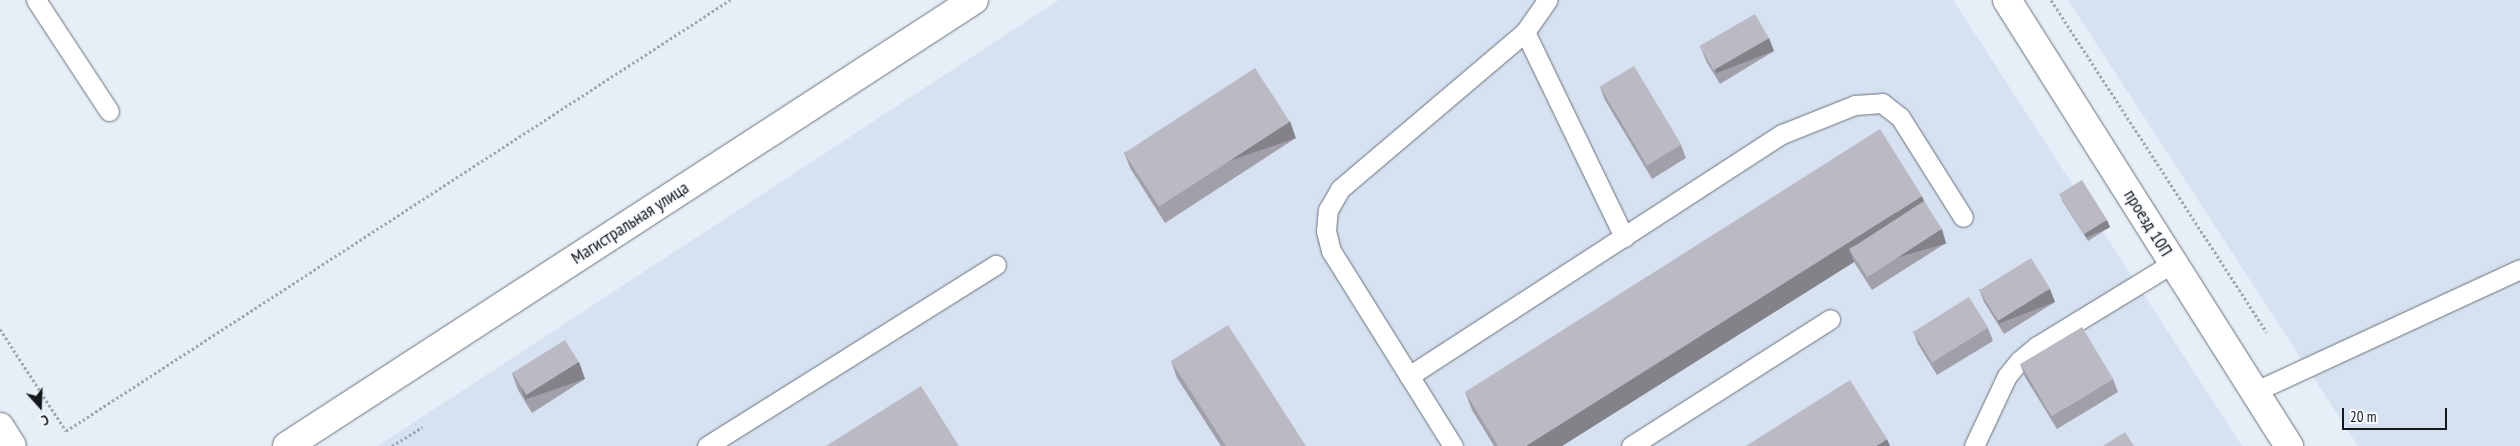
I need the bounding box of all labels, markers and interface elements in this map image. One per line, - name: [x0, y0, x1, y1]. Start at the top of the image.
- street label: Магистральная улица: [567, 177, 693, 269]
- street label: проезд 10П: [2119, 186, 2177, 260]
- north arrow: [15, 381, 65, 431]
- scale bar: [2345, 398, 2450, 430]
- text: 20 m: [2350, 407, 2376, 426]
- text: С: [39, 411, 51, 430]

